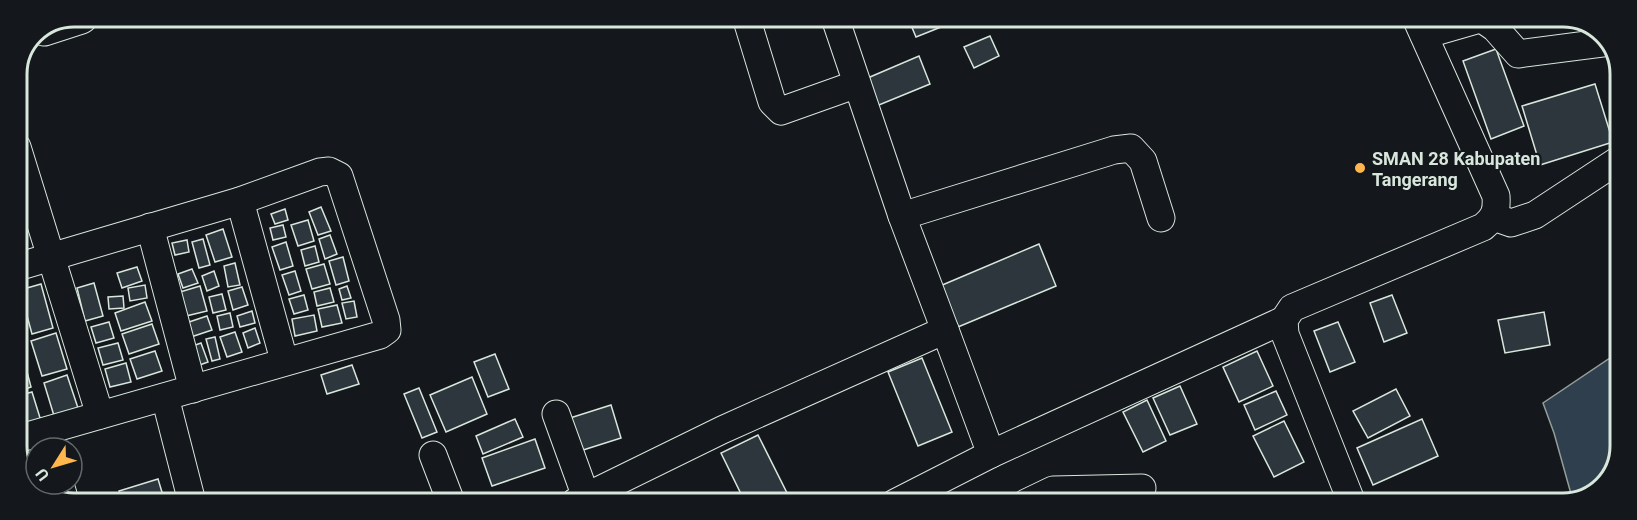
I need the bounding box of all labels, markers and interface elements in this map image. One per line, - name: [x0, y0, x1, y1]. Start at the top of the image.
- place label: SMAN 28 Kabupaten Tangerang: [1372, 148, 1540, 190]
- marker: SMAN 28 Kabupaten Tangerang: [1353, 161, 1367, 175]
- north arrow: [24, 436, 84, 496]
- text: U: [32, 465, 53, 485]

